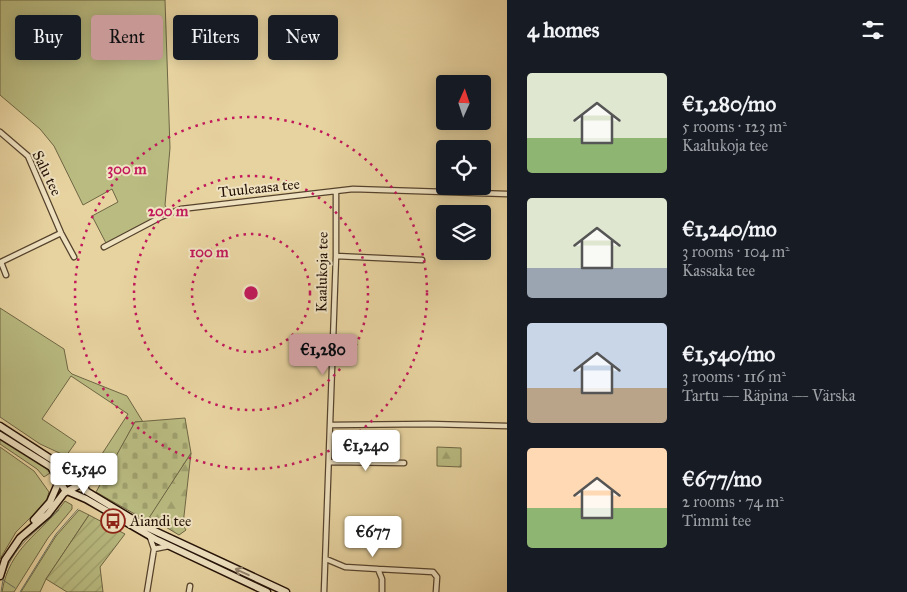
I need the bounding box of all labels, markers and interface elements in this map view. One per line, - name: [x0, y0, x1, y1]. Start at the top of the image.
- chip: Buy: [15, 15, 81, 60]
- chip: Rent: [91, 15, 163, 60]
- chip: Filters: [173, 15, 258, 60]
- chip: New: [268, 15, 338, 60]
- icon: filters: [859, 16, 887, 44]
- text: 4 homes: [527, 17, 599, 43]
- north arrow: [436, 75, 491, 130]
- map controls: [436, 75, 491, 260]
- text: €1,280/mo: [682, 91, 776, 117]
- icon: home: [567, 93, 627, 153]
- text: 5 rooms · 123 m²: [682, 117, 787, 136]
- text: Kaalukoja tee: [682, 136, 768, 155]
- button: locate: [436, 140, 491, 195]
- street label: Salu tee: [28, 147, 66, 199]
- text: 300 m: [107, 160, 147, 179]
- street label: Tuuleaasa tee: [217, 175, 301, 201]
- text: 200 m: [148, 202, 189, 220]
- button: layers: [436, 205, 491, 260]
- text: €1,240/mo: [682, 216, 777, 242]
- icon: home: [567, 218, 627, 278]
- street label: Kaalukoja tee: [312, 231, 332, 313]
- text: 3 rooms · 104 m²: [682, 242, 790, 261]
- text: 100 m: [189, 243, 229, 261]
- text: Kassaka tee: [682, 261, 755, 280]
- centre of rings: [242, 284, 260, 302]
- pin: €1,280: [282, 334, 364, 376]
- text: €1,280: [300, 340, 346, 359]
- text: €1,540/mo: [682, 341, 775, 367]
- icon: home: [567, 343, 627, 403]
- text: 3 rooms · 116 m²: [682, 367, 786, 386]
- text: Tartu — Räpina — Värska: [682, 386, 856, 405]
- pin: €1,240: [325, 430, 407, 472]
- text: €1,240: [343, 436, 389, 455]
- pin: €1,540: [43, 452, 125, 495]
- text: €1,540: [61, 459, 107, 478]
- text: €677/mo: [682, 466, 762, 492]
- icon: home: [567, 468, 627, 528]
- text: 2 rooms · 74 m²: [682, 492, 784, 511]
- bus stop icon: Aiandi tee: [100, 508, 126, 534]
- text: Timmi tee: [682, 511, 751, 530]
- place label: Aiandi tee: [129, 512, 191, 530]
- pin: €677: [343, 516, 403, 558]
- text: €677: [356, 522, 390, 541]
- one-way arrow: [235, 566, 250, 576]

